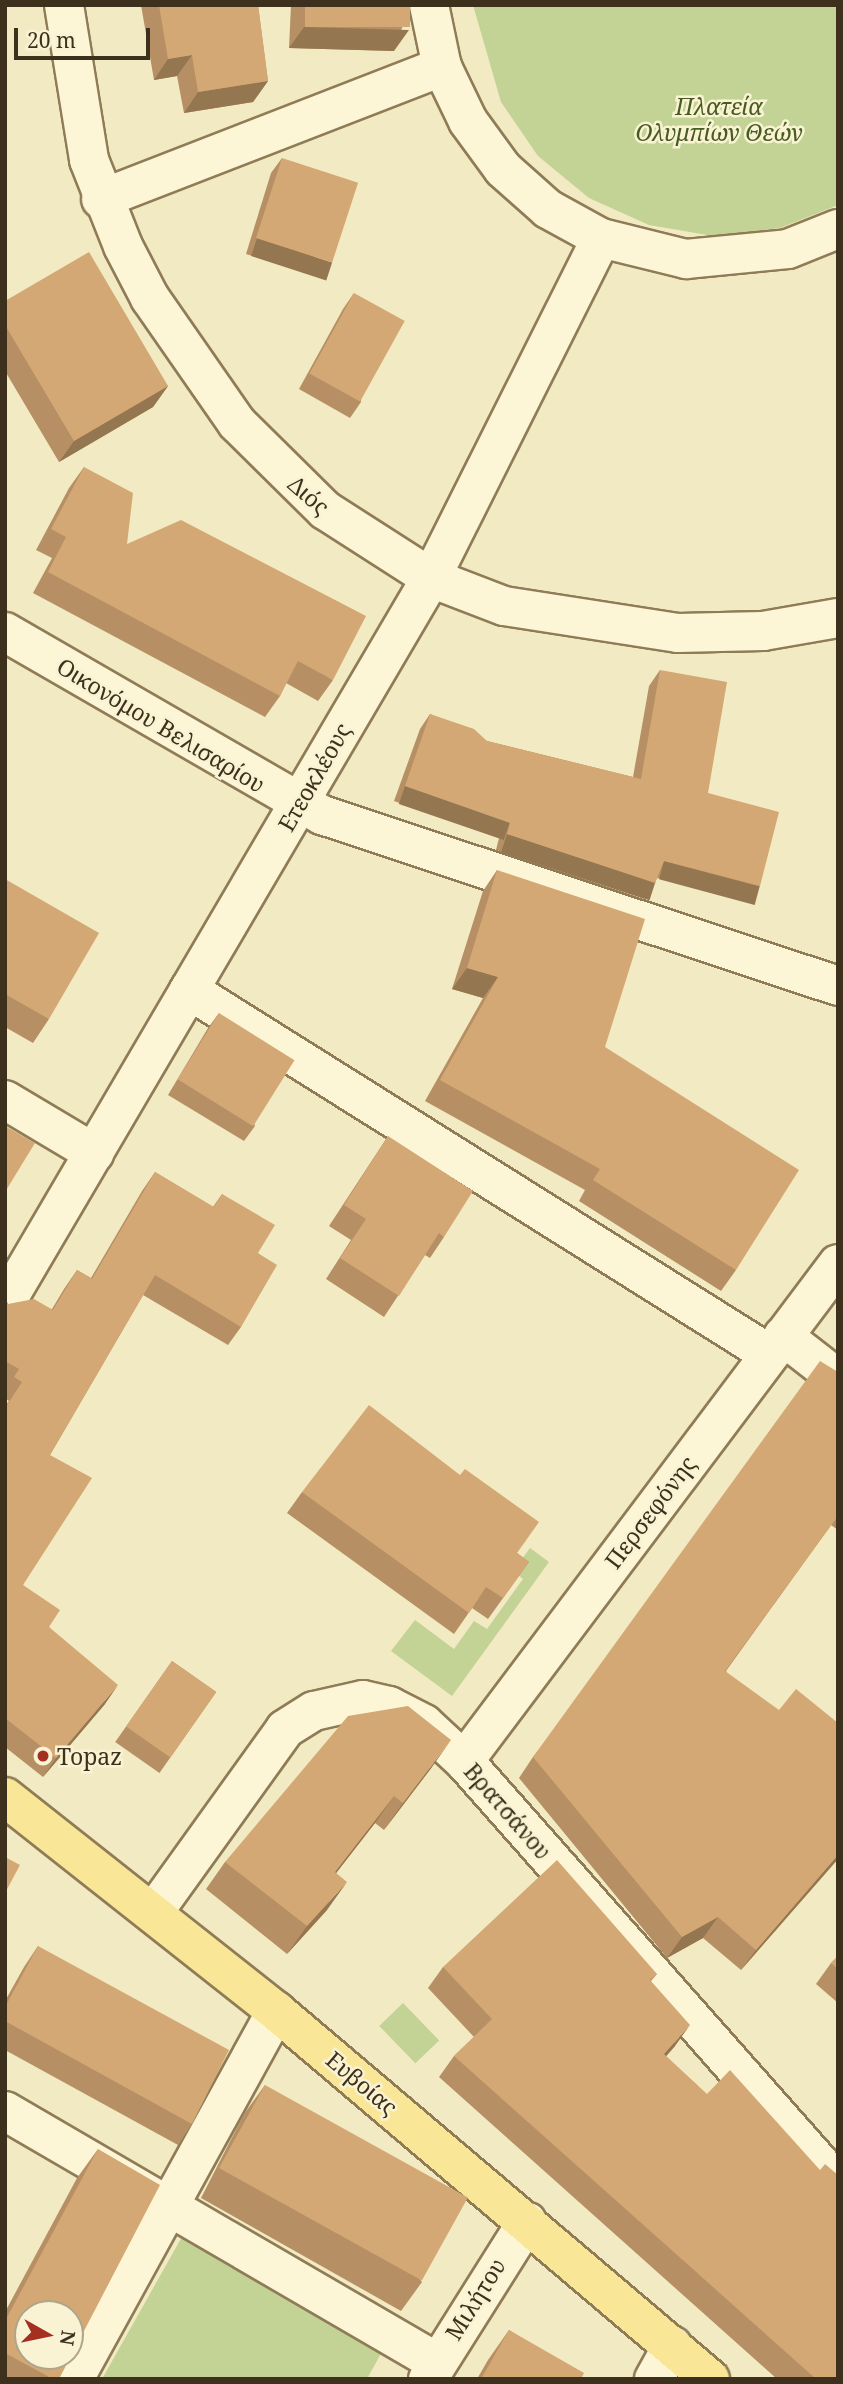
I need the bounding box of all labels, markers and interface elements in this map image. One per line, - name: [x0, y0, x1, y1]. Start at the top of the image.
- scale bar: [18, 14, 154, 58]
- text: 20 m: [27, 26, 76, 54]
- park label: Πλατεία Ολυμπίων Θεών: [635, 92, 803, 146]
- street label: Διός: [283, 470, 335, 520]
- street label: Οικονόμου Βελισαρίου: [52, 652, 270, 798]
- street label: Ετεοκλέους: [272, 718, 356, 836]
- street label: Περσεφόνης: [599, 1450, 701, 1574]
- place label: Topaz: [57, 1742, 122, 1770]
- marker: Topaz: [35, 1748, 51, 1764]
- street label: Βρατσάνου: [459, 1757, 557, 1865]
- street label: Ευβοίας: [321, 2045, 403, 2121]
- street label: Μιλήτου: [439, 2253, 511, 2345]
- north arrow: [14, 2300, 84, 2370]
- text: N: [54, 2329, 82, 2347]

